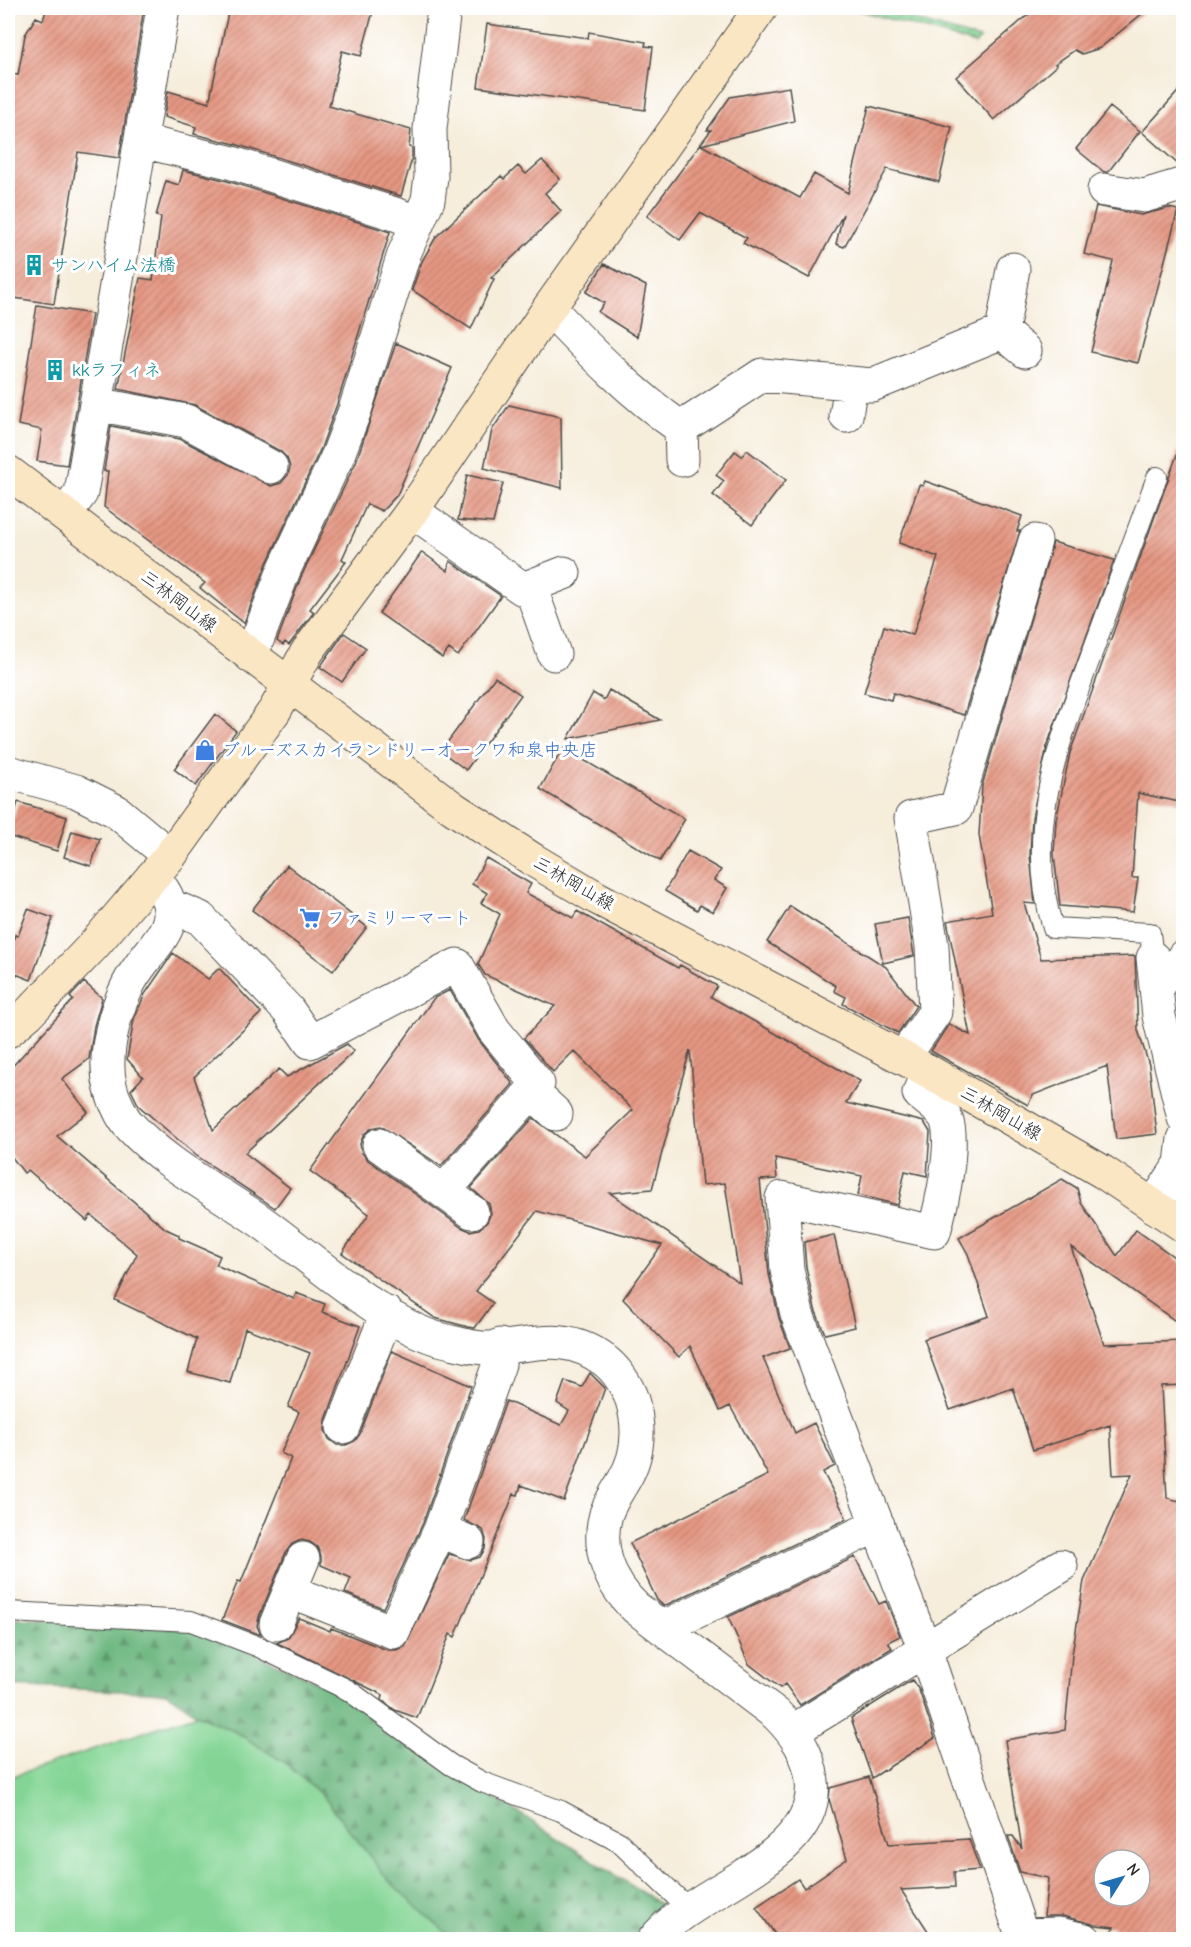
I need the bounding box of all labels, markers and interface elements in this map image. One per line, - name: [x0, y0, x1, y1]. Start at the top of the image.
- building icon: サンハイム法橋: [22, 253, 46, 277]
- place label: サンハイム法橋: [51, 255, 176, 276]
- building icon: kkラフィネ: [43, 358, 67, 382]
- place label: kkラフィネ: [72, 360, 161, 381]
- street label: 三林岡山線: [136, 566, 221, 637]
- shop icon: ブルーズスカイランドリーオークワ和泉中央店: [193, 738, 217, 762]
- place label: ブルーズスカイランドリーオークワ和泉中央店: [222, 740, 597, 761]
- street label: 三林岡山線: [530, 852, 618, 915]
- supermarket icon: ファミリーマート: [298, 906, 322, 930]
- place label: ファミリーマート: [327, 908, 471, 929]
- street label: 三林岡山線: [957, 1082, 1045, 1145]
- north arrow: [1092, 1848, 1152, 1908]
- text: N: [1123, 1860, 1144, 1879]

